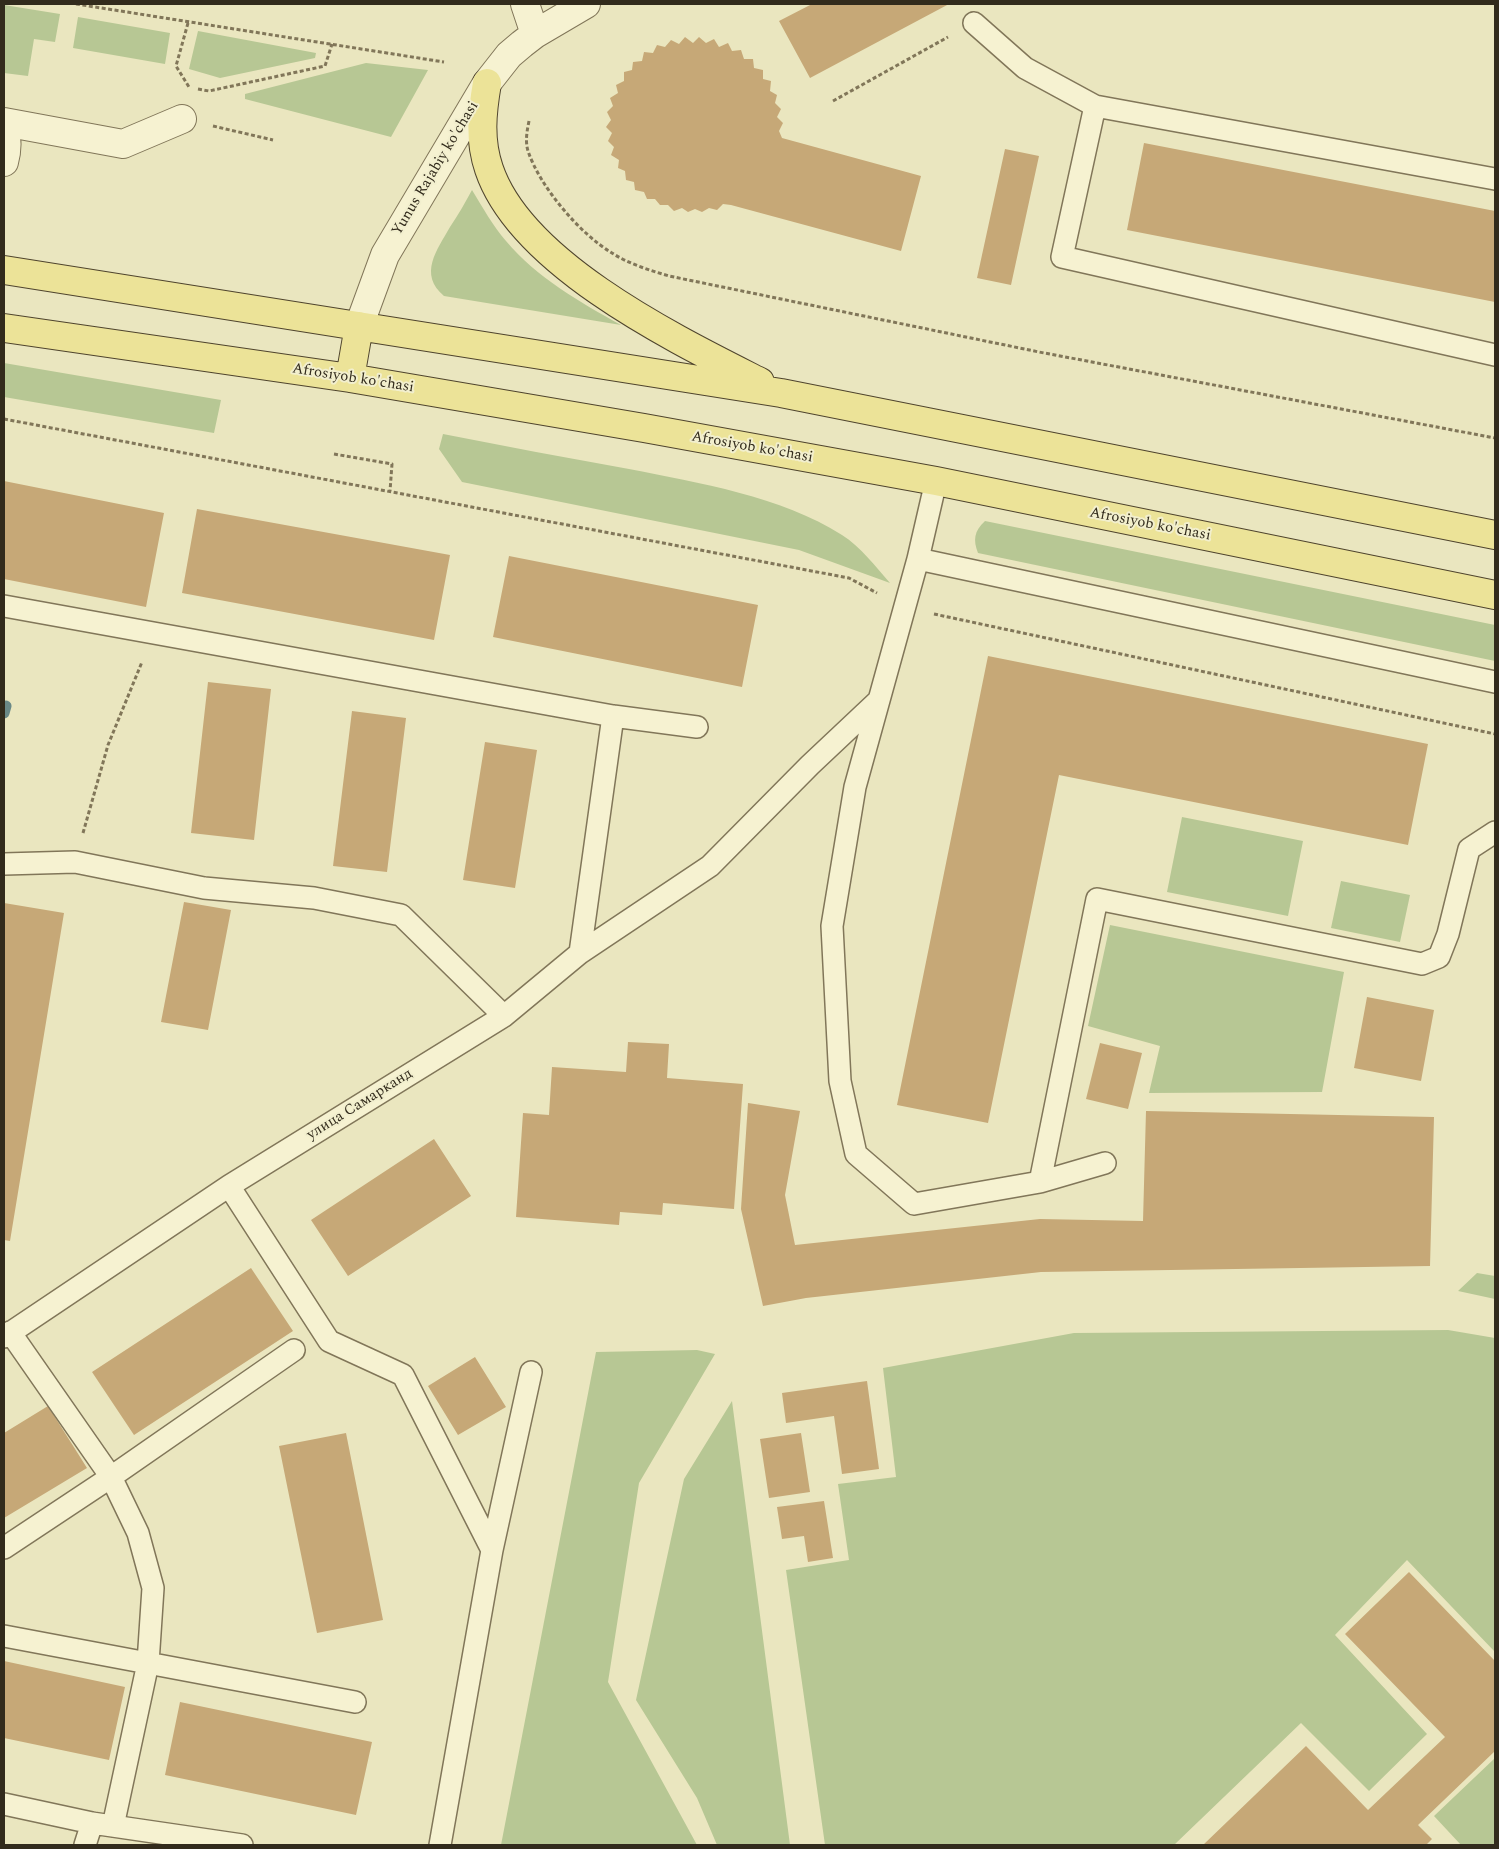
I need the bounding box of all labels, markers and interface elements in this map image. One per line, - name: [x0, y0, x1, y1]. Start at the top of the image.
- street label: Yunus Rajabiy ko'chasi: [389, 99, 483, 239]
- street label: Afrosiyob ko'chasi: [291, 360, 415, 398]
- street label: Afrosiyob ko'chasi: [690, 428, 814, 468]
- street label: Afrosiyob ko'chasi: [1088, 504, 1212, 546]
- street label: улица Самарканд: [304, 1065, 416, 1145]

